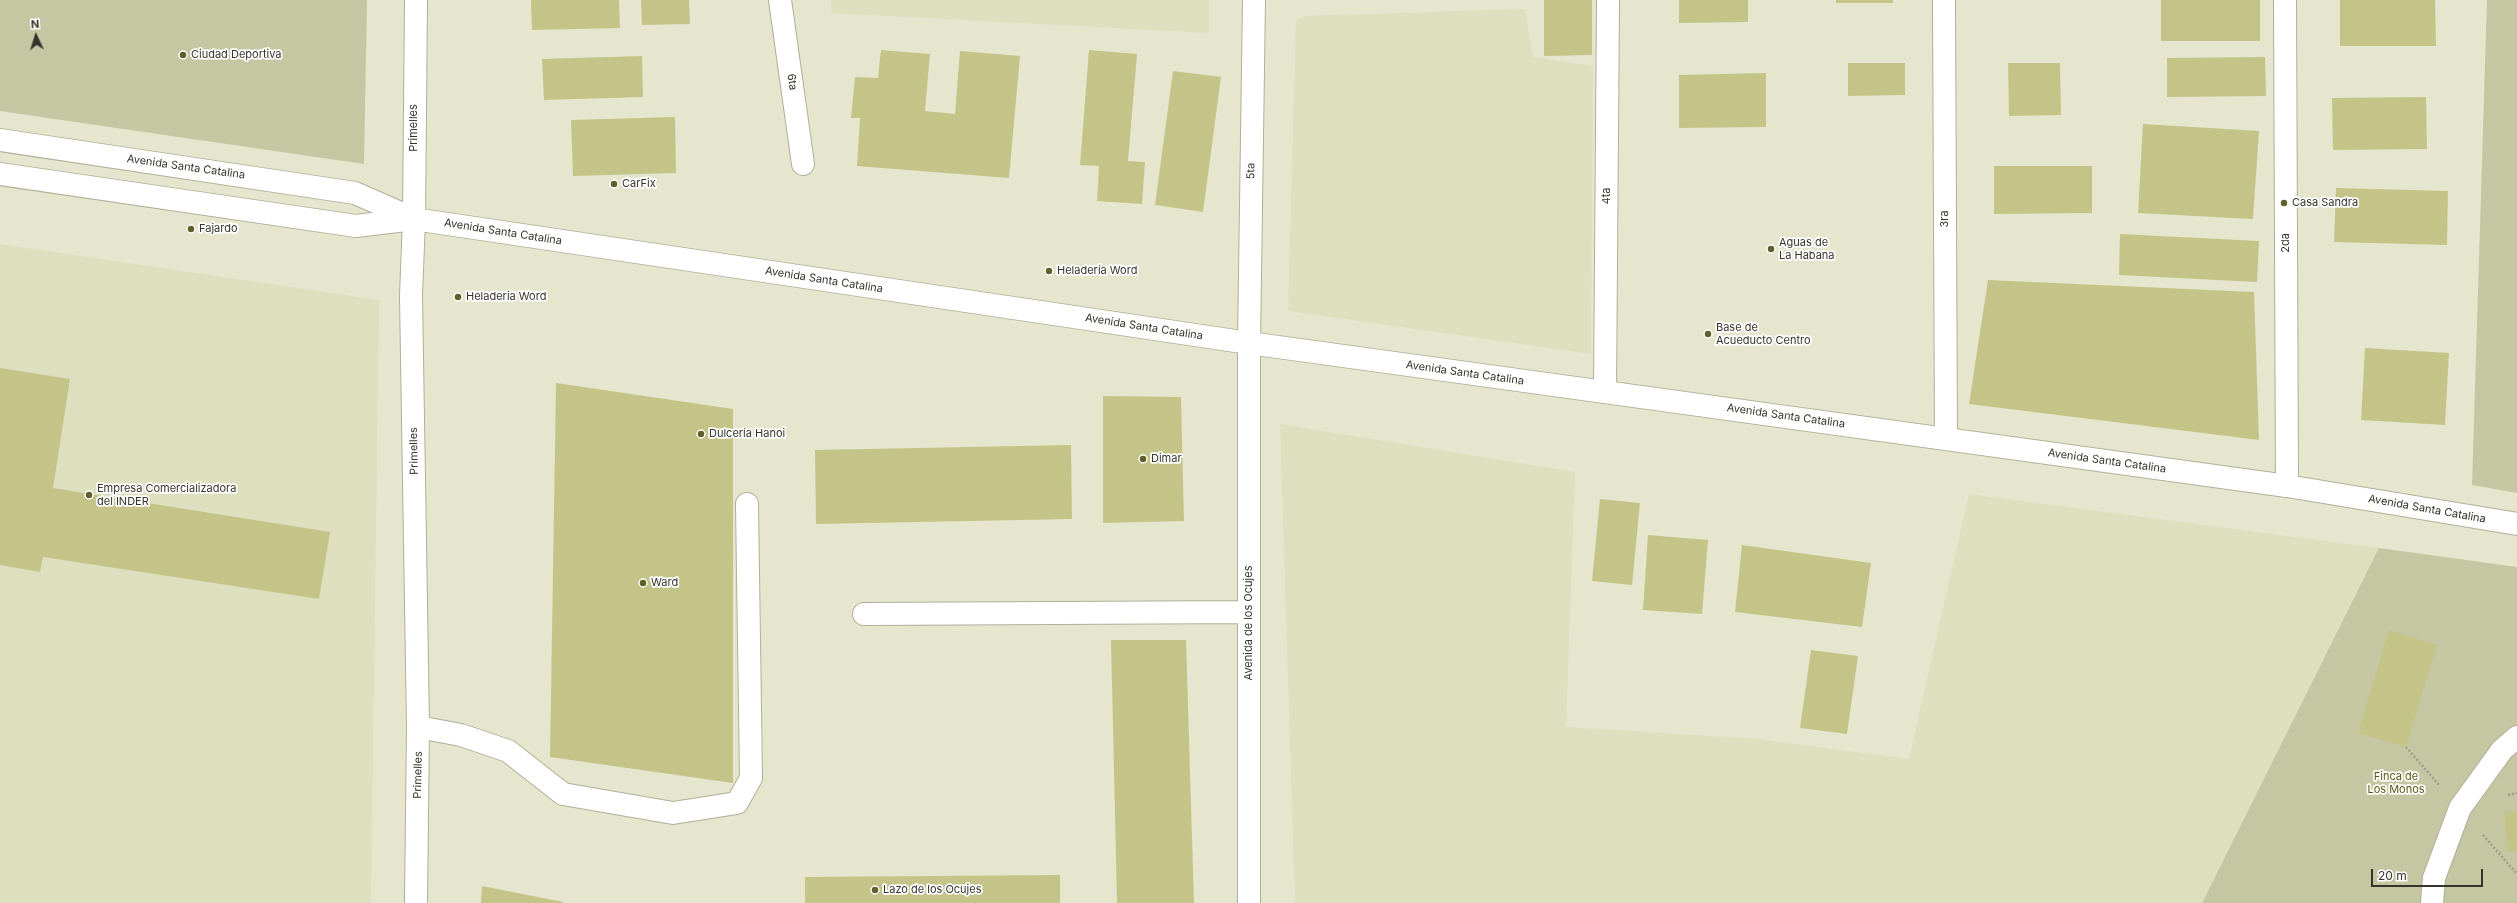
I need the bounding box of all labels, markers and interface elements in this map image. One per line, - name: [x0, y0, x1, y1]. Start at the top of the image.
- north arrow: [16, 16, 56, 56]
- text: N: [30, 17, 40, 31]
- place label: Ciudad Deportiva: [191, 48, 282, 62]
- marker: Ciudad Deportiva: [178, 50, 188, 60]
- street label: 6ta: [784, 73, 800, 91]
- street label: Primelles: [407, 104, 421, 152]
- street label: Avenida Santa Catalina: [126, 152, 246, 182]
- street label: 5ta: [1244, 163, 1258, 179]
- place label: CarFix: [622, 177, 656, 191]
- marker: CarFix: [609, 179, 619, 189]
- street label: 4ta: [1600, 188, 1614, 204]
- place label: Casa Sandra: [2292, 196, 2358, 210]
- marker: Casa Sandra: [2279, 198, 2289, 208]
- street label: 3ra: [1938, 210, 1952, 228]
- street label: Avenida Santa Catalina: [443, 216, 563, 248]
- place label: Fajardo: [199, 222, 238, 236]
- marker: Fajardo: [186, 224, 196, 234]
- street label: 2da: [2279, 233, 2293, 253]
- place label: Aguas de La Habana: [1779, 236, 1835, 262]
- marker: Aguas de La Habana: [1766, 244, 1776, 254]
- street label: Avenida Santa Catalina: [764, 264, 884, 296]
- place label: Heladería Word: [1057, 264, 1137, 278]
- marker: Heladería Word: [1044, 266, 1054, 276]
- place label: Heladeria Word: [466, 290, 546, 304]
- marker: Heladeria Word: [453, 292, 463, 302]
- street label: Avenida Santa Catalina: [1084, 311, 1204, 343]
- place label: Base de Acueducto Centro: [1716, 321, 1811, 347]
- marker: Base de Acueducto Centro: [1703, 329, 1713, 339]
- street label: Avenida Santa Catalina: [1405, 358, 1525, 388]
- street label: Avenida Santa Catalina: [1726, 401, 1846, 431]
- street label: Primelles: [407, 427, 421, 475]
- place label: Dulcería Hanoi: [709, 427, 785, 441]
- marker: Dulcería Hanoi: [696, 429, 706, 439]
- street label: Avenida Santa Catalina: [2047, 446, 2167, 476]
- place label: Dimar: [1151, 452, 1182, 466]
- marker: Dimar: [1138, 454, 1148, 464]
- place label: Empresa Comercializadora del INDER: [97, 482, 236, 508]
- marker: Empresa Comercializadora del INDER: [84, 490, 94, 500]
- street label: Avenida Santa Catalina: [2367, 492, 2487, 526]
- street label: Avenida de los Ocujes: [1242, 566, 1256, 680]
- place label: Ward: [651, 576, 678, 590]
- marker: Ward: [638, 578, 648, 588]
- street label: Primelles: [411, 751, 425, 799]
- park label: Finca de Los Monos: [2367, 770, 2425, 796]
- scale bar: [2373, 861, 2485, 887]
- text: 20 m: [2378, 868, 2407, 883]
- place label: Lazo de los Ocujes: [883, 883, 981, 897]
- marker: Lazo de los Ocujes: [870, 885, 880, 895]

